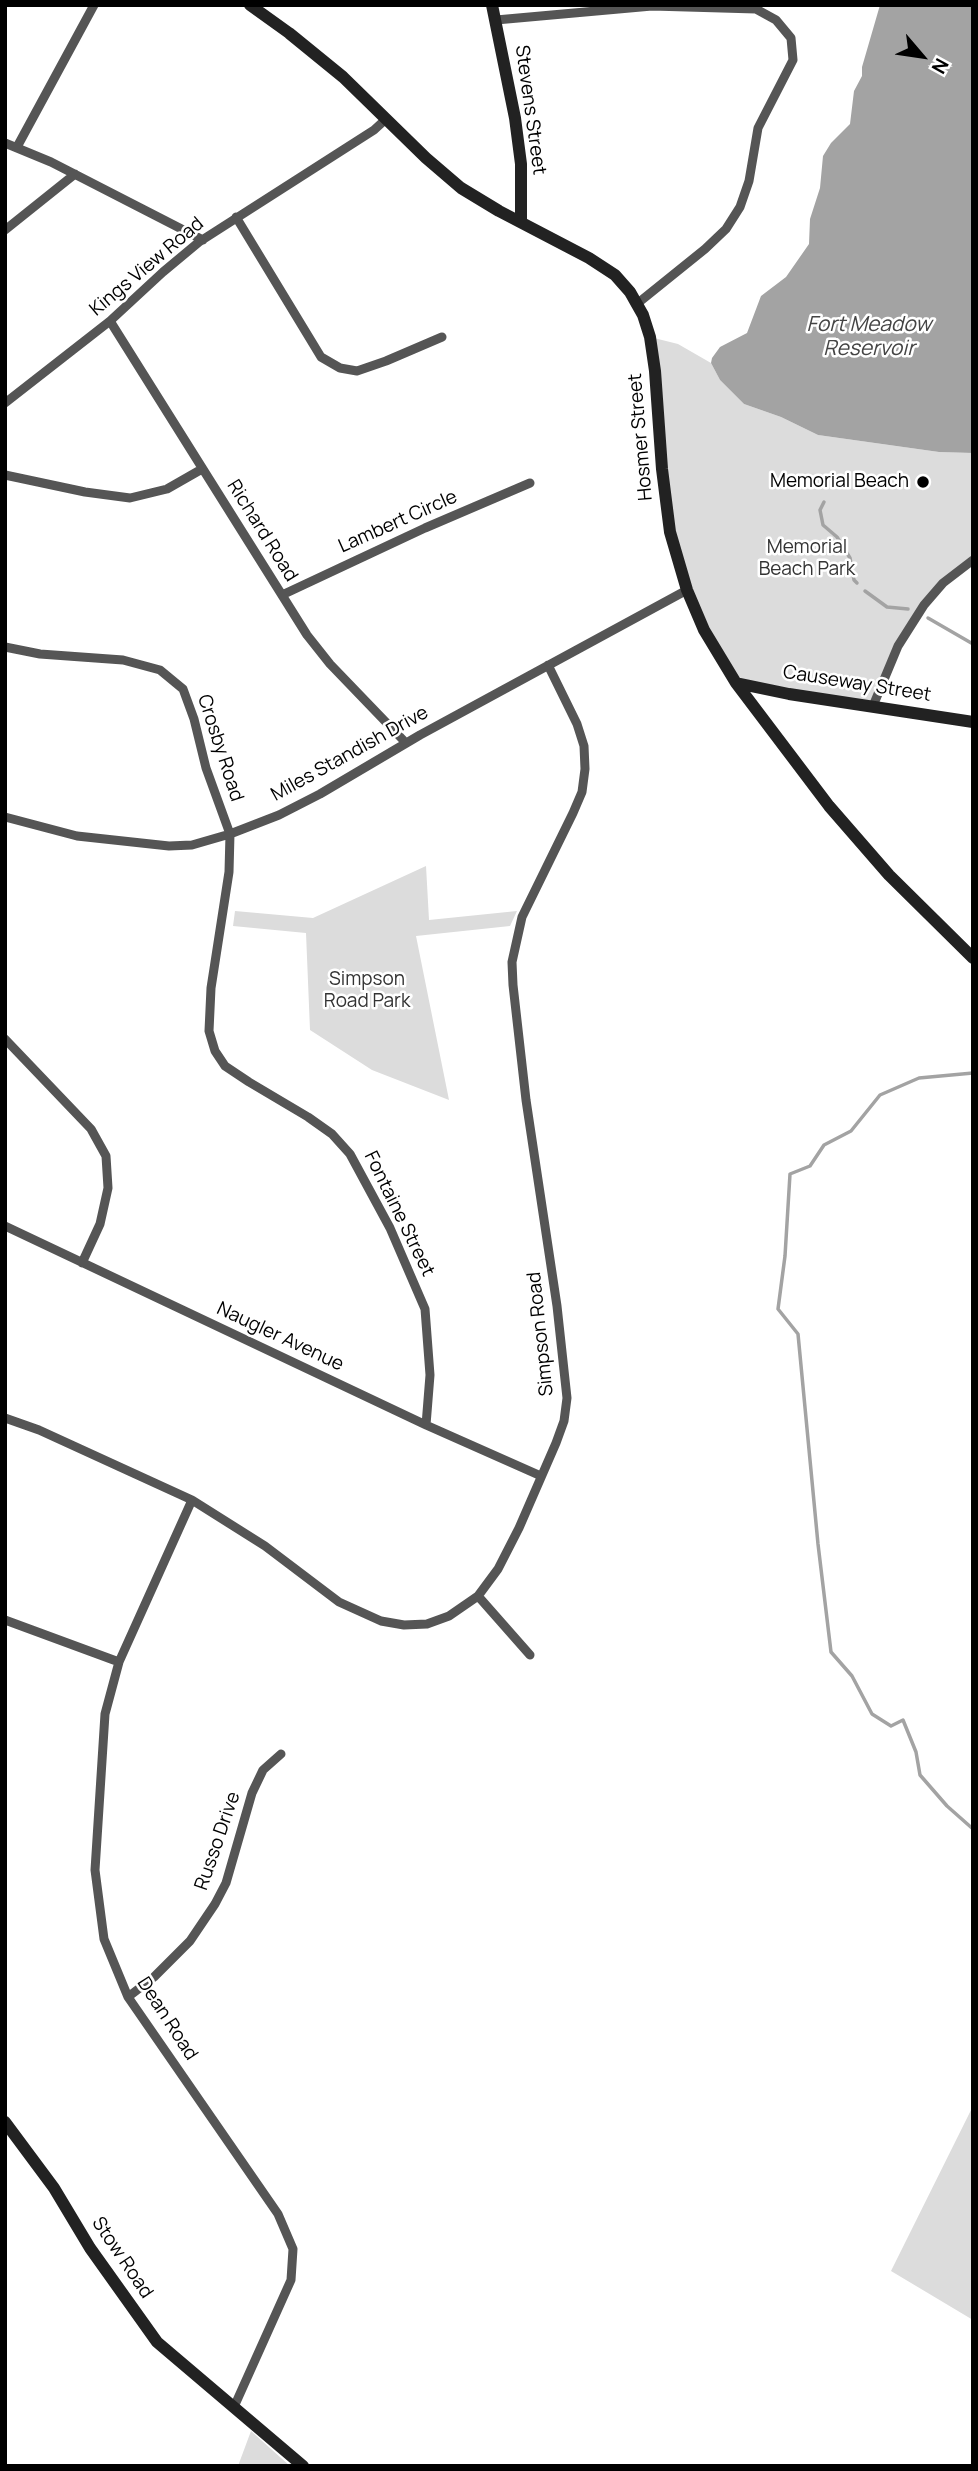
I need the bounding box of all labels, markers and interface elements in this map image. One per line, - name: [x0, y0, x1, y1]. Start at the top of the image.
- north arrow: [887, 21, 957, 91]
- street label: Stevens Street: [510, 44, 550, 176]
- text: N: [926, 54, 955, 78]
- street label: Kings View Road: [85, 213, 209, 321]
- water label: Fort Meadow Reservoir: [807, 312, 931, 362]
- street label: Hosmer Street: [624, 372, 658, 502]
- place label: Memorial Beach: [770, 471, 909, 493]
- marker: Memorial Beach: [915, 474, 931, 490]
- street label: Richard Road: [222, 476, 302, 586]
- street label: Lambert Circle: [335, 486, 461, 558]
- park label: Memorial Beach Park: [759, 537, 855, 581]
- street label: Causeway Street: [781, 661, 933, 707]
- street label: Crosby Road: [192, 692, 248, 804]
- street label: Miles Standish Drive: [268, 701, 432, 807]
- park label: Simpson Road Park: [324, 969, 410, 1013]
- street label: Fontaine Street: [359, 1148, 439, 1280]
- street label: Simpson Road: [523, 1271, 559, 1397]
- street label: Naugler Avenue: [213, 1298, 347, 1376]
- street label: Russo Drive: [191, 1789, 245, 1893]
- street label: Dean Road: [132, 1973, 202, 2065]
- street label: Stow Road: [86, 2213, 158, 2303]

